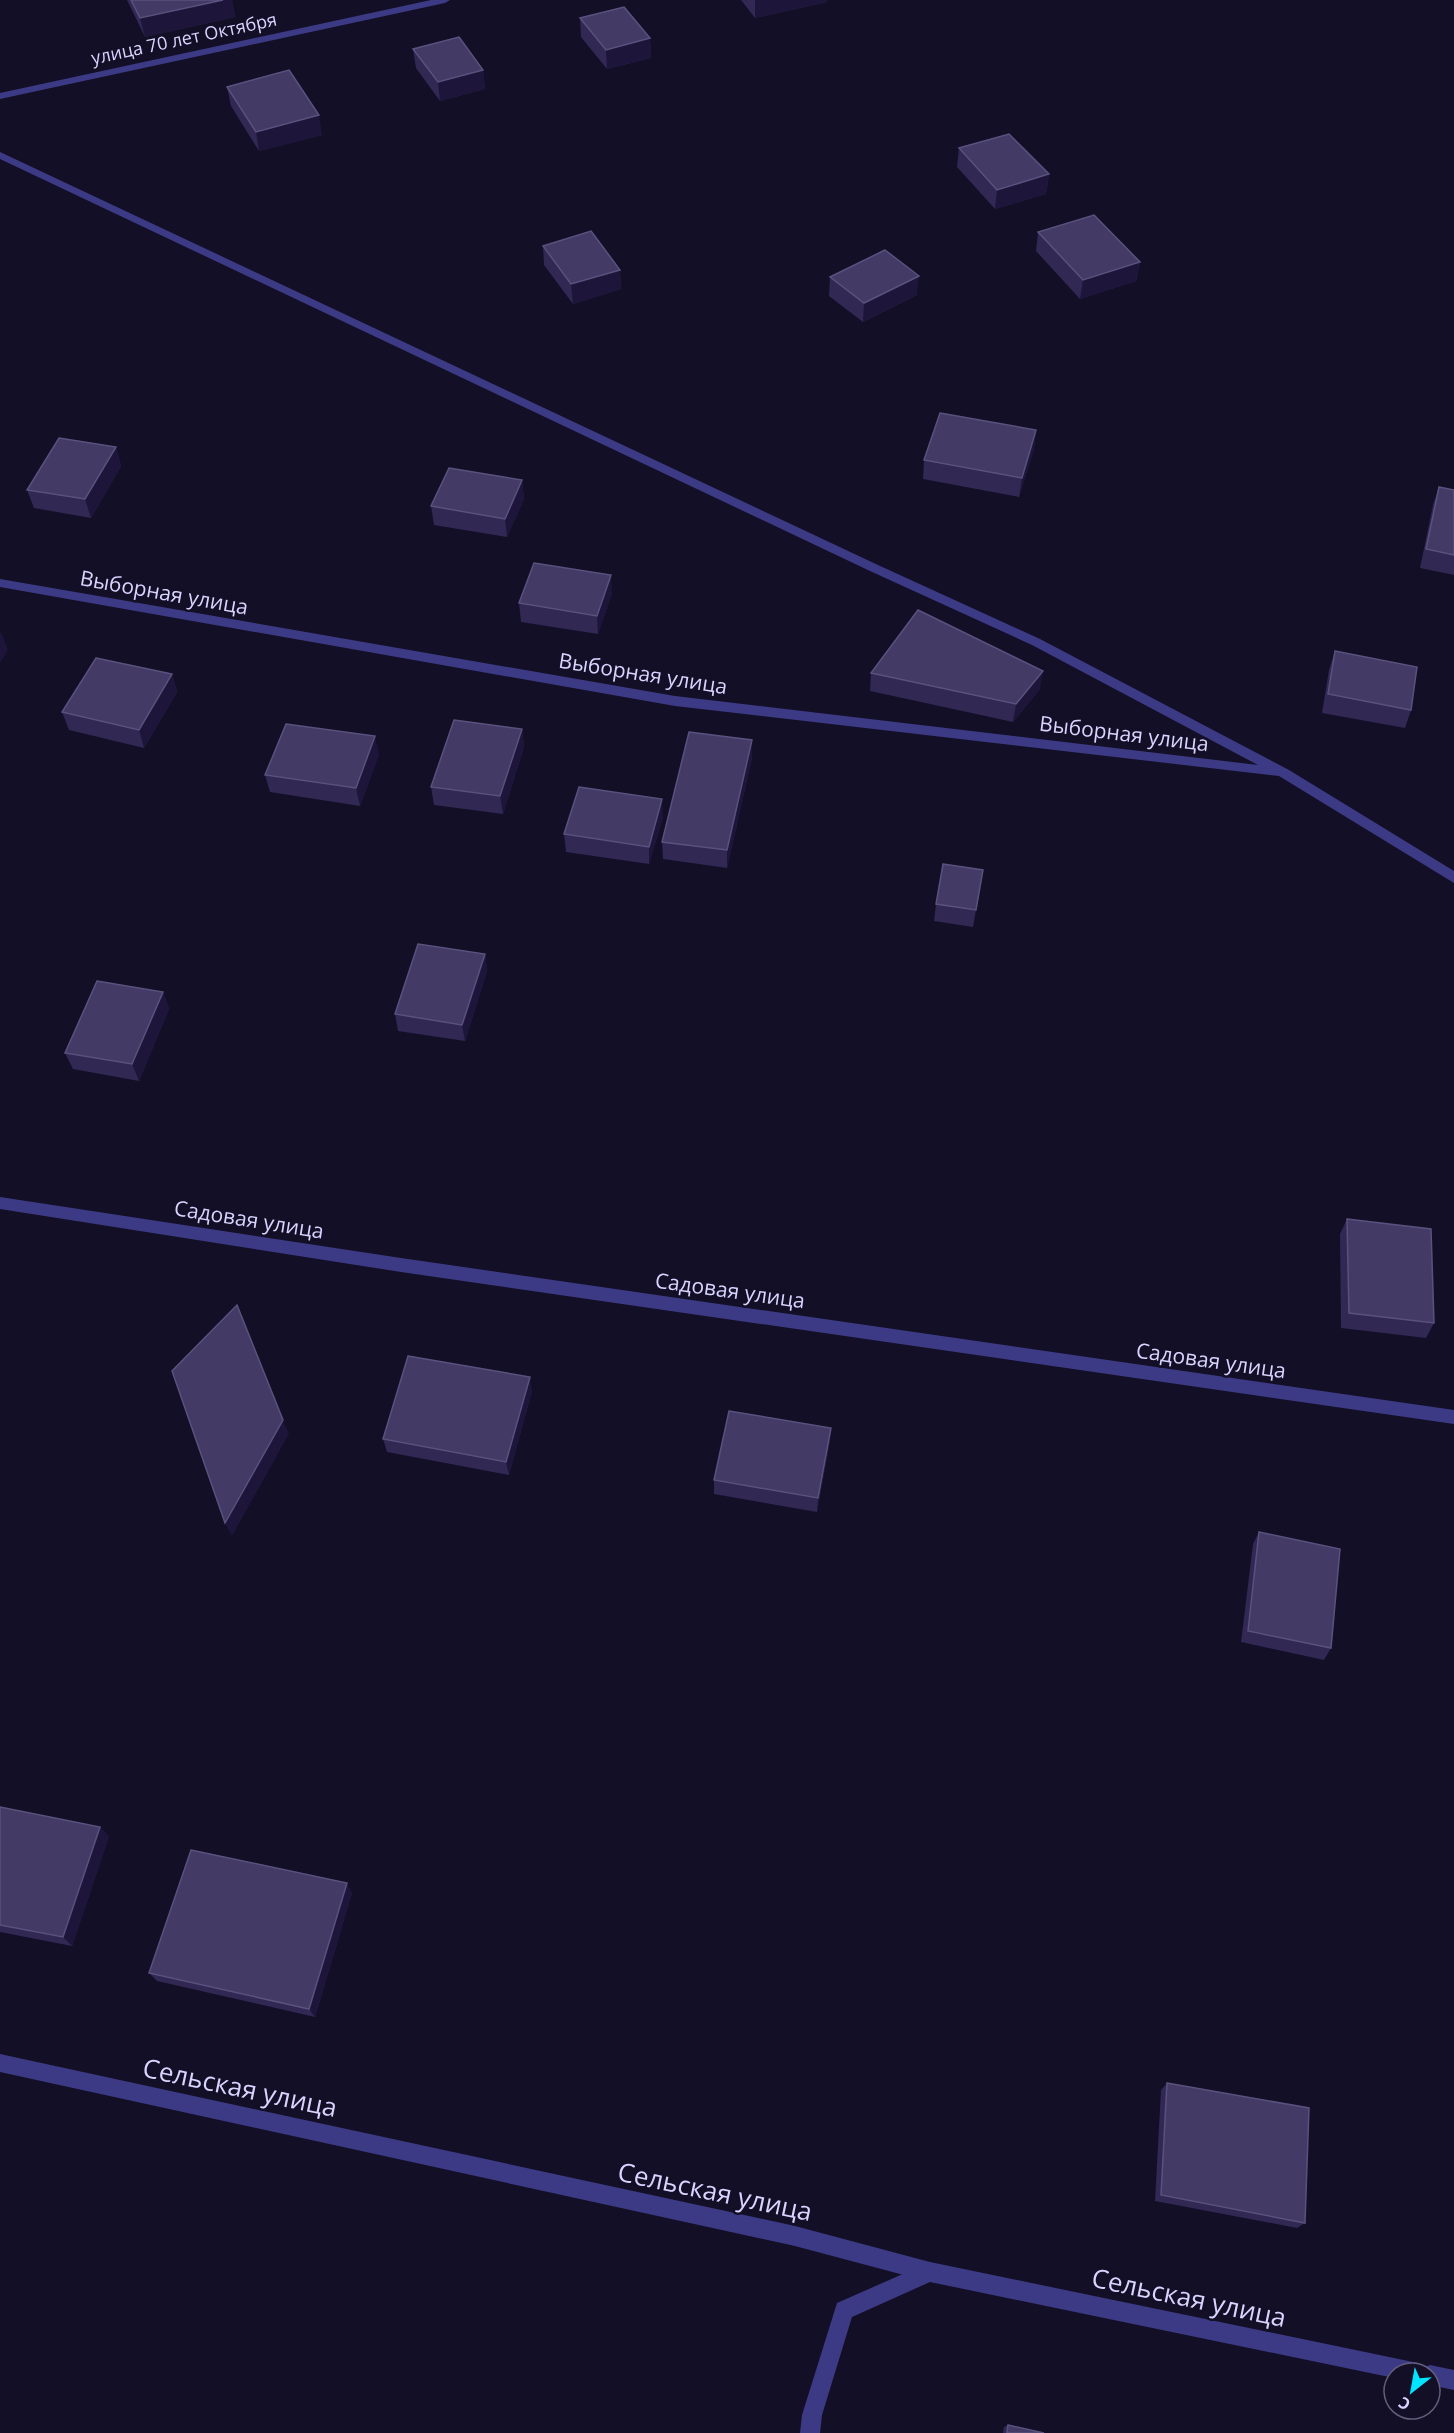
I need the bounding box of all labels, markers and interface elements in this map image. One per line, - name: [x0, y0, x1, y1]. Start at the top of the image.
- street label: улица 70 лет Октября: [89, 7, 279, 69]
- street label: Выборная улица: [78, 563, 251, 621]
- street label: Выборная улица: [557, 646, 730, 700]
- street label: Выборная улица: [1038, 709, 1210, 757]
- street label: Садовая улица: [172, 1193, 326, 1245]
- street label: Садовая улица: [653, 1266, 807, 1314]
- street label: Садовая улица: [1134, 1336, 1288, 1384]
- street label: Сельская улица: [140, 2049, 341, 2125]
- street label: Сельская улица: [615, 2153, 816, 2229]
- street label: Сельская улица: [1089, 2259, 1290, 2335]
- north arrow: [1382, 2361, 1442, 2421]
- text: С: [1394, 2392, 1414, 2416]

